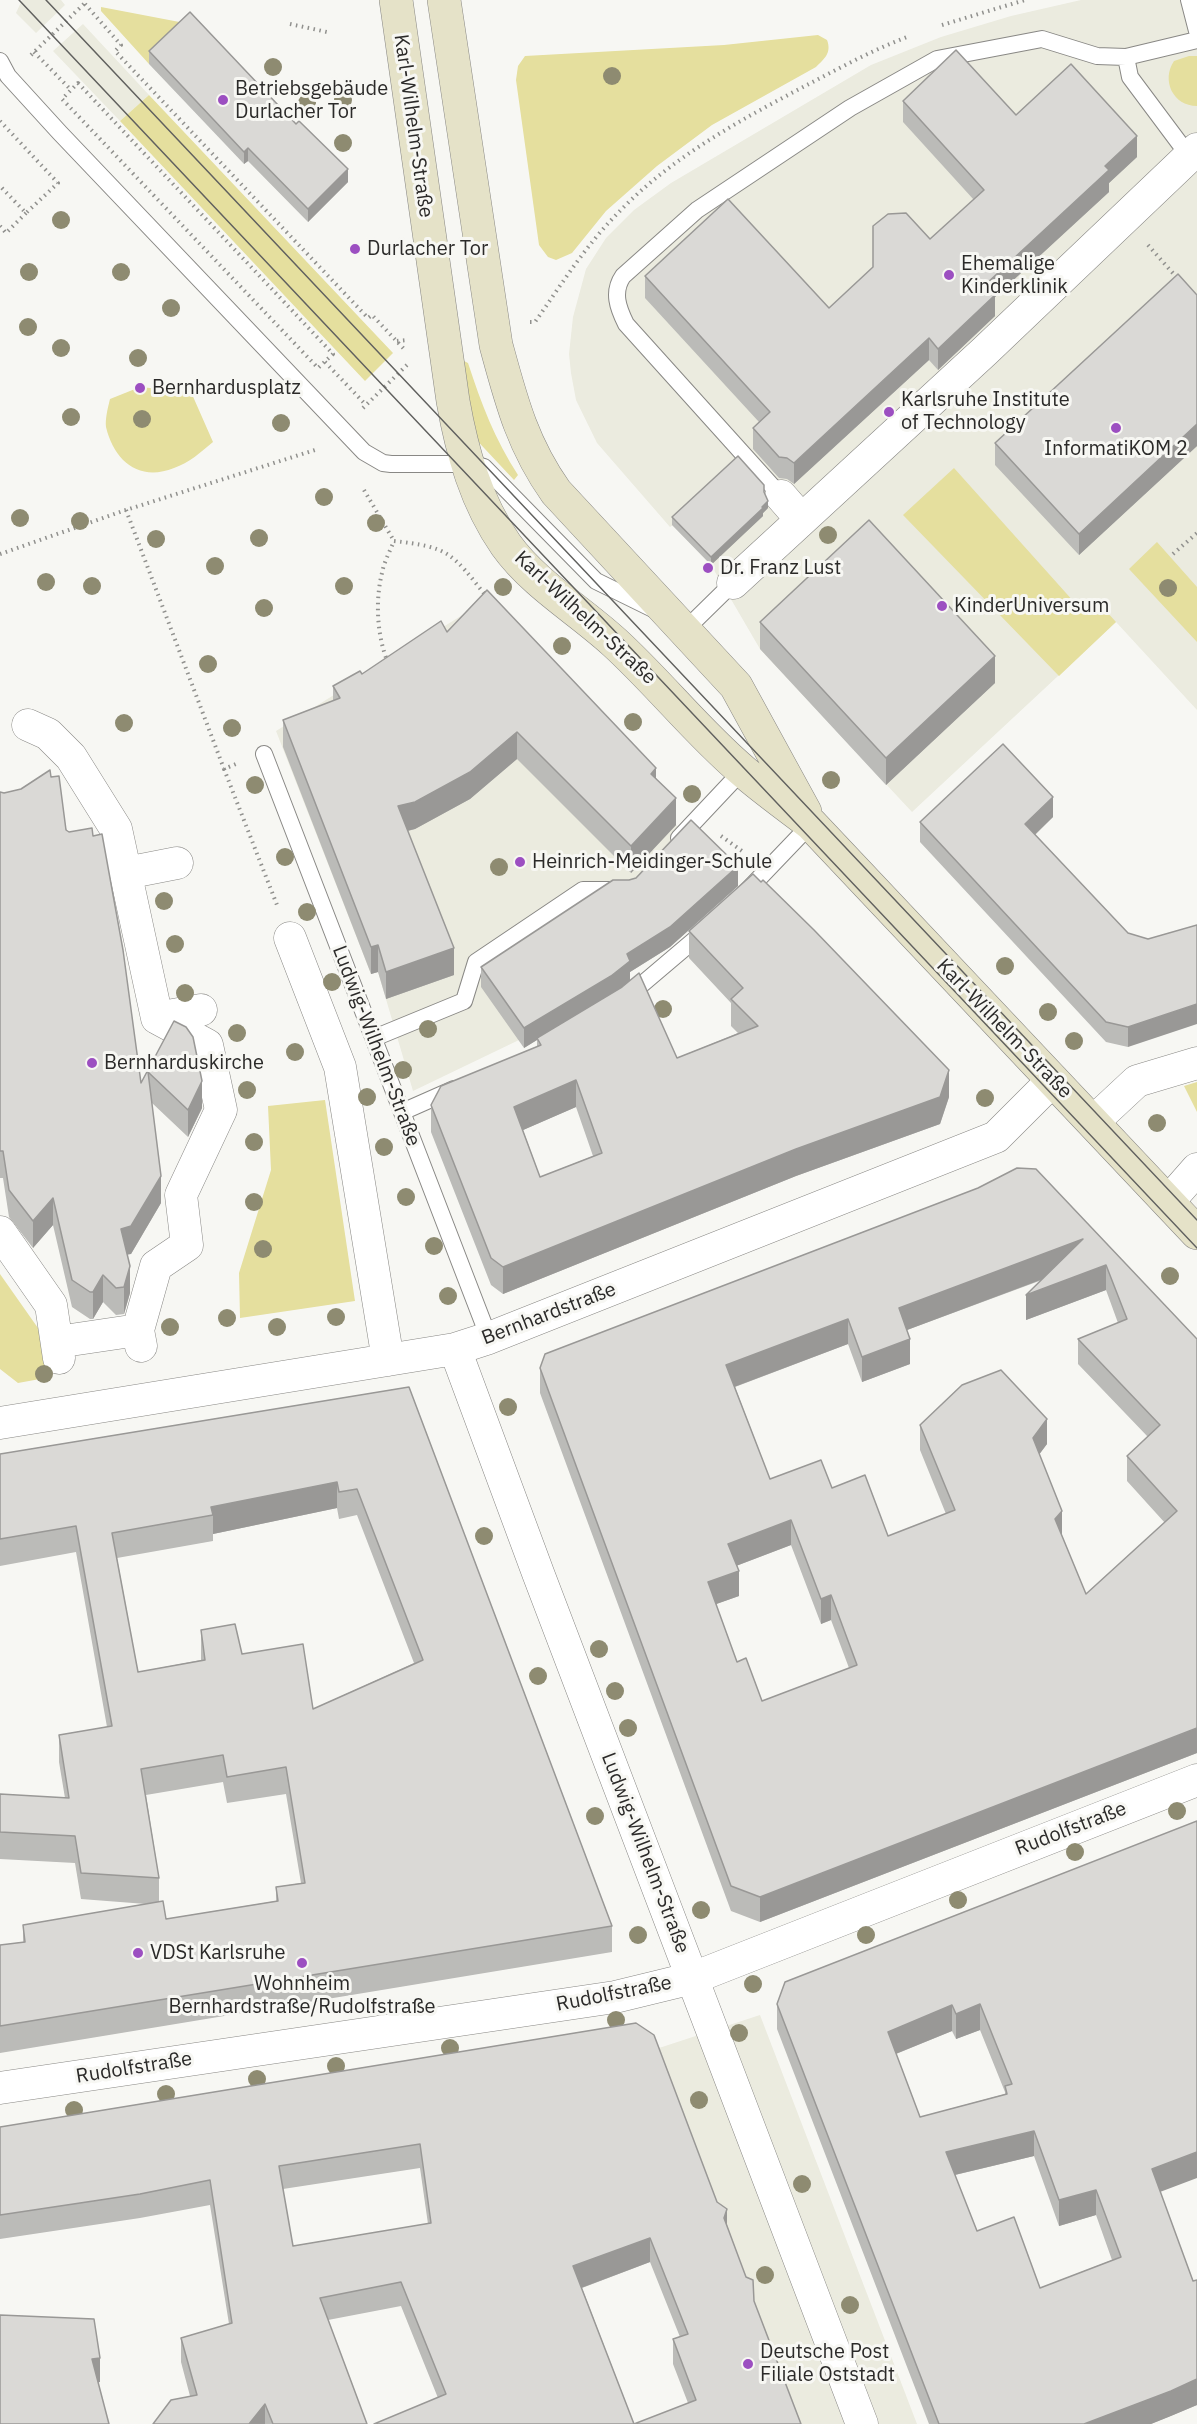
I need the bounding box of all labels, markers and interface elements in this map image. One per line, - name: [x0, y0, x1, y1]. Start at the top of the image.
- street label: Karl-Wilhelm-Straße: [388, 33, 438, 219]
- place label: Betriebsgebäude Durlacher Tor: [235, 77, 388, 124]
- marker: Betriebsgebäude Durlacher Tor: [216, 93, 230, 107]
- place label: Durlacher Tor: [367, 237, 488, 261]
- marker: Durlacher Tor: [348, 242, 362, 256]
- place label: Ehemalige Kinderklinik: [961, 252, 1068, 299]
- marker: Ehemalige Kinderklinik: [942, 268, 956, 282]
- place label: Bernhardusplatz: [152, 376, 301, 400]
- marker: Bernhardusplatz: [133, 381, 147, 395]
- place label: Karlsruhe Institute of Technology: [901, 388, 1070, 435]
- marker: Karlsruhe Institute of Technology: [882, 405, 896, 419]
- marker: InformatiKOM 2: [1109, 421, 1123, 435]
- place label: InformatiKOM 2: [1044, 437, 1188, 461]
- street label: Karl-Wilhelm-Straße: [509, 546, 661, 690]
- place label: Dr. Franz Lust: [720, 556, 841, 580]
- marker: Dr. Franz Lust: [701, 561, 715, 575]
- place label: KinderUniversum: [954, 594, 1109, 618]
- marker: KinderUniversum: [935, 599, 949, 613]
- place label: Heinrich-Meidinger-Schule: [532, 850, 772, 874]
- marker: Heinrich-Meidinger-Schule: [513, 855, 527, 869]
- street label: Ludwig-Wilhelm-Straße: [327, 942, 425, 1150]
- street label: Karl-Wilhelm-Straße: [931, 954, 1077, 1104]
- place label: Bernharduskirche: [104, 1051, 264, 1075]
- marker: Bernharduskirche: [85, 1056, 99, 1070]
- street label: Bernhardstraße: [478, 1277, 620, 1351]
- street label: Ludwig-Wilhelm-Straße: [596, 1749, 694, 1957]
- street label: Rudolfstraße: [1012, 1797, 1130, 1861]
- place label: VDSt Karlsruhe: [150, 1941, 286, 1965]
- marker: VDSt Karlsruhe: [131, 1946, 145, 1960]
- marker: Wohnheim Bernhardstraße/Rudolfstraße: [295, 1956, 309, 1970]
- street label: Rudolfstraße: [554, 1971, 674, 2017]
- place label: Wohnheim Bernhardstraße/Rudolfstraße: [169, 1972, 435, 2019]
- street label: Rudolfstraße: [74, 2047, 194, 2089]
- place label: Deutsche Post Filiale Oststadt: [760, 2340, 895, 2387]
- marker: Deutsche Post Filiale Oststadt: [741, 2357, 755, 2371]

